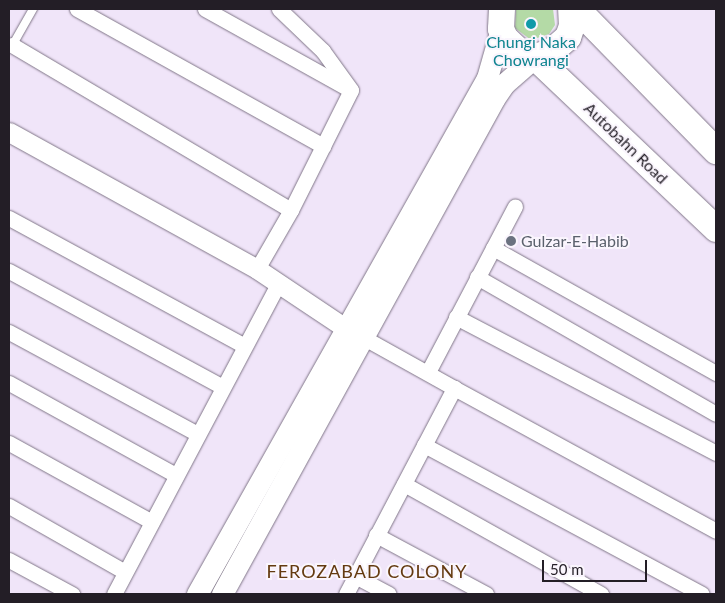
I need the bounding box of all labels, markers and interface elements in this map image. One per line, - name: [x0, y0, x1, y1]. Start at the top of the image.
- marker: Chungi Naka Chowrangi: [525, 18, 537, 30]
- place label: Chungi Naka Chowrangi: [486, 32, 576, 70]
- street label: Autobahn Road: [580, 98, 672, 188]
- place label: Gulzar-E-Habib: [521, 231, 629, 251]
- marker: Gulzar-E-Habib: [505, 235, 517, 247]
- scale bar: [545, 550, 650, 582]
- district label: FEROZABAD COLONY: [264, 560, 470, 582]
- text: 50 m: [550, 560, 584, 578]

